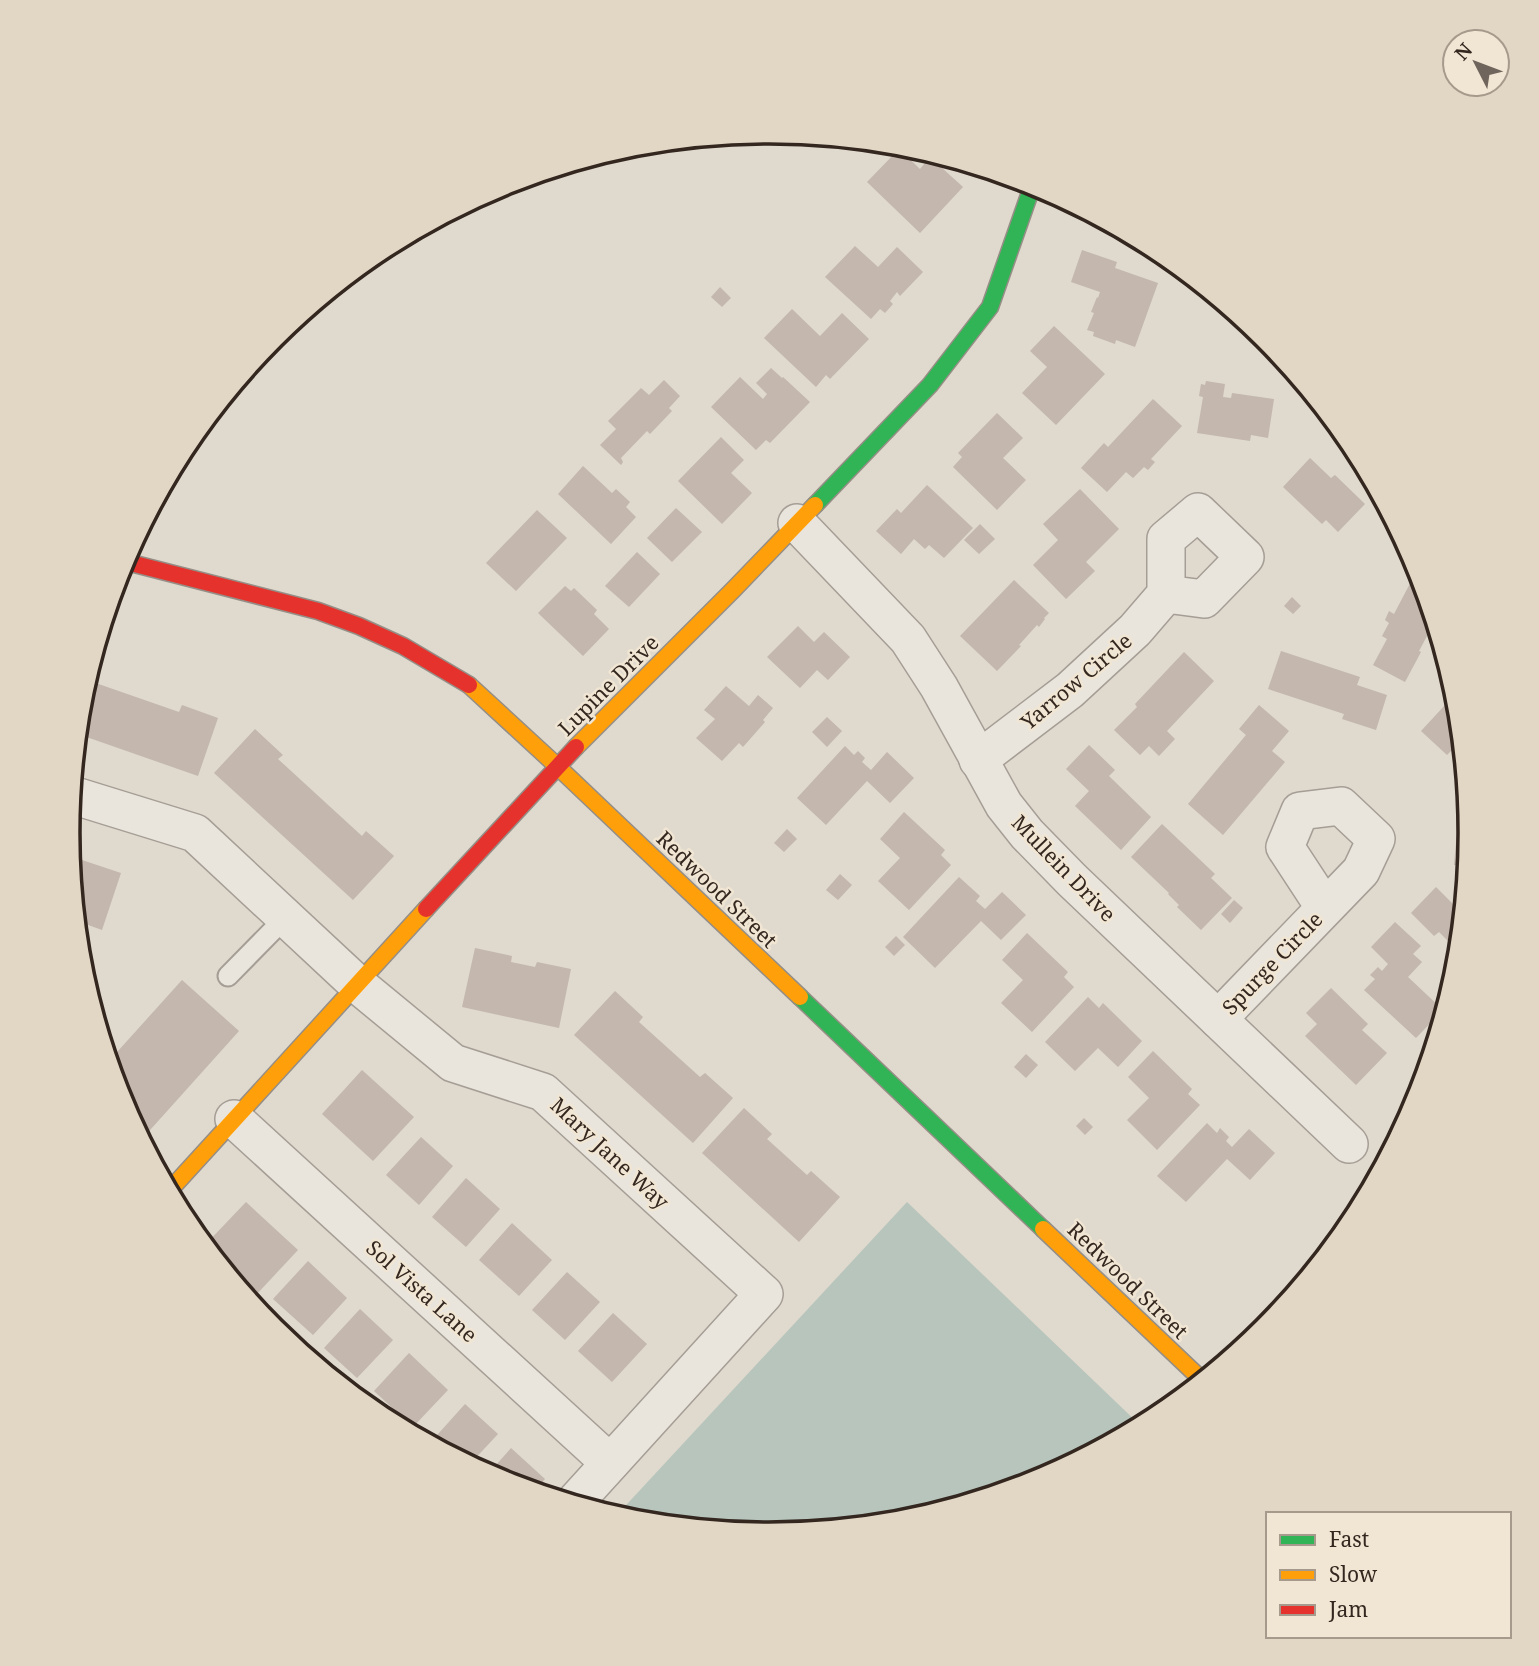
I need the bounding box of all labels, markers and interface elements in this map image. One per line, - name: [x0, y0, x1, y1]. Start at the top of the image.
- north arrow: [1441, 28, 1511, 98]
- text: N: [1449, 37, 1478, 66]
- street label: Yarrow Circle: [1014, 626, 1137, 736]
- street label: Lupine Drive: [552, 629, 664, 741]
- street label: Mullein Drive: [1006, 809, 1122, 927]
- street label: Redwood Street: [651, 824, 783, 954]
- street label: Spurge Circle: [1216, 905, 1328, 1021]
- street label: Mary Jane Way: [545, 1091, 675, 1215]
- street label: Redwood Street: [1062, 1215, 1194, 1345]
- street label: Sol Vista Lane: [361, 1234, 483, 1348]
- legend: [1266, 1512, 1511, 1638]
- text: Fast: [1329, 1525, 1369, 1553]
- text: Slow: [1329, 1560, 1378, 1588]
- text: Jam: [1328, 1595, 1368, 1623]

